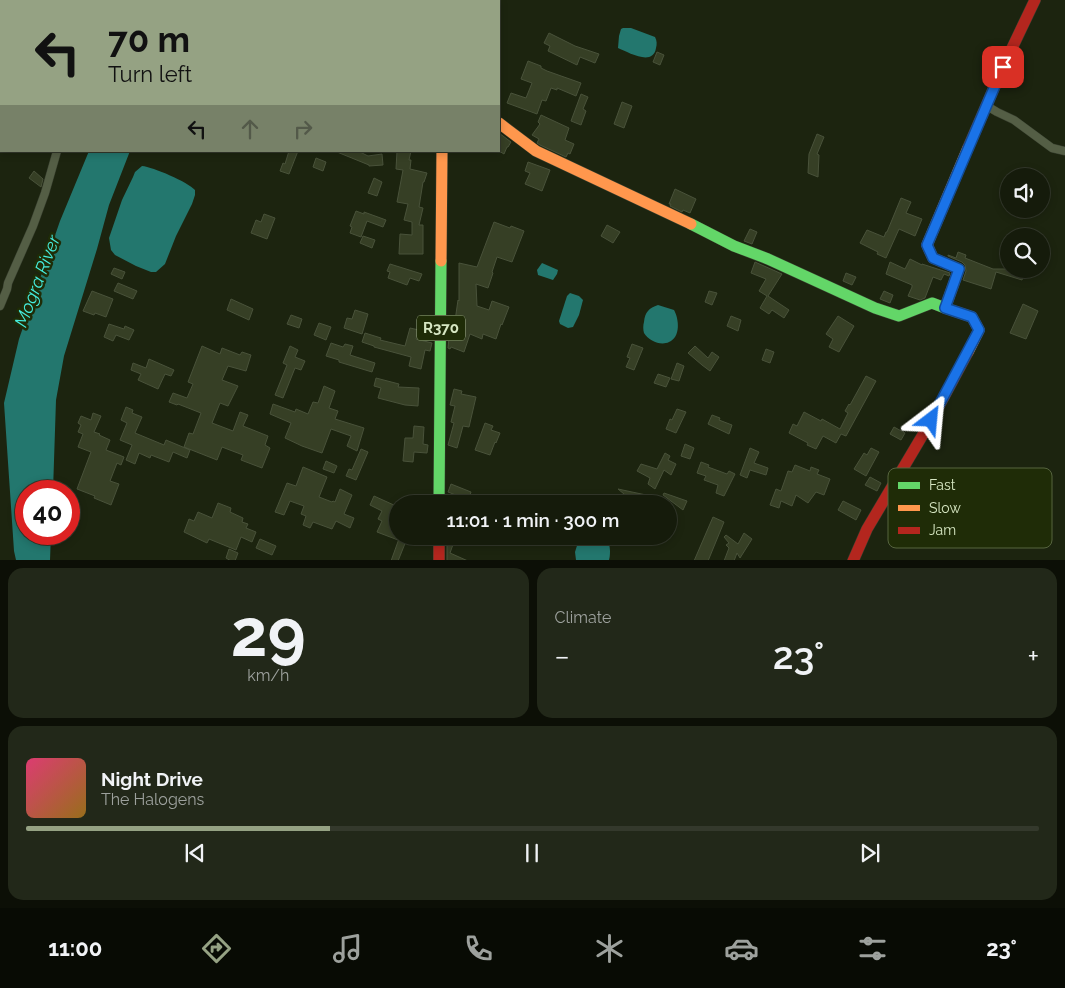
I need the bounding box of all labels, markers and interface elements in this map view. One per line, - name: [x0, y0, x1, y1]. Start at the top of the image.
- text: 70 m: [108, 19, 190, 60]
- icon: left: [25, 20, 90, 85]
- pin: [982, 46, 1024, 88]
- icon: arrive: [989, 53, 1017, 81]
- text: Turn left: [108, 61, 192, 87]
- icon: left: [183, 115, 211, 143]
- icon: ahead: [236, 115, 264, 143]
- icon: right: [289, 115, 317, 143]
- map controls: [1000, 168, 1050, 278]
- button: sound: [1000, 168, 1050, 218]
- button: search: [1000, 228, 1050, 278]
- water label: Mogra River: [10, 231, 64, 330]
- road number: R370: [417, 316, 465, 340]
- position arrow: [904, 393, 956, 445]
- legend: [888, 468, 1052, 548]
- text: Fast: [929, 477, 956, 493]
- speed limit sign: 40: [15, 480, 80, 545]
- text: Slow: [929, 500, 961, 516]
- text: 11:01 · 1 min · 300 m: [447, 509, 619, 531]
- text: Jam: [929, 522, 956, 538]
- text: 29: [231, 595, 306, 671]
- text: Climate: [555, 608, 611, 627]
- text: 23°: [773, 633, 824, 678]
- text: −: [555, 640, 570, 673]
- text: +: [1027, 640, 1039, 673]
- text: km/h: [247, 666, 289, 685]
- text: Night Drive: [101, 768, 203, 790]
- text: The Halogens: [101, 790, 204, 809]
- icon: previous: [181, 839, 209, 867]
- icon: pause: [518, 839, 546, 867]
- icon: next: [856, 839, 884, 867]
- icon: directions: [199, 931, 234, 966]
- icon: music: [330, 931, 365, 966]
- icon: phone: [461, 931, 496, 966]
- icon: climate: [592, 931, 627, 966]
- icon: car: [724, 931, 759, 966]
- icon: filters: [855, 931, 890, 966]
- text: 11:00: [48, 935, 102, 961]
- text: 23°: [986, 935, 1017, 961]

